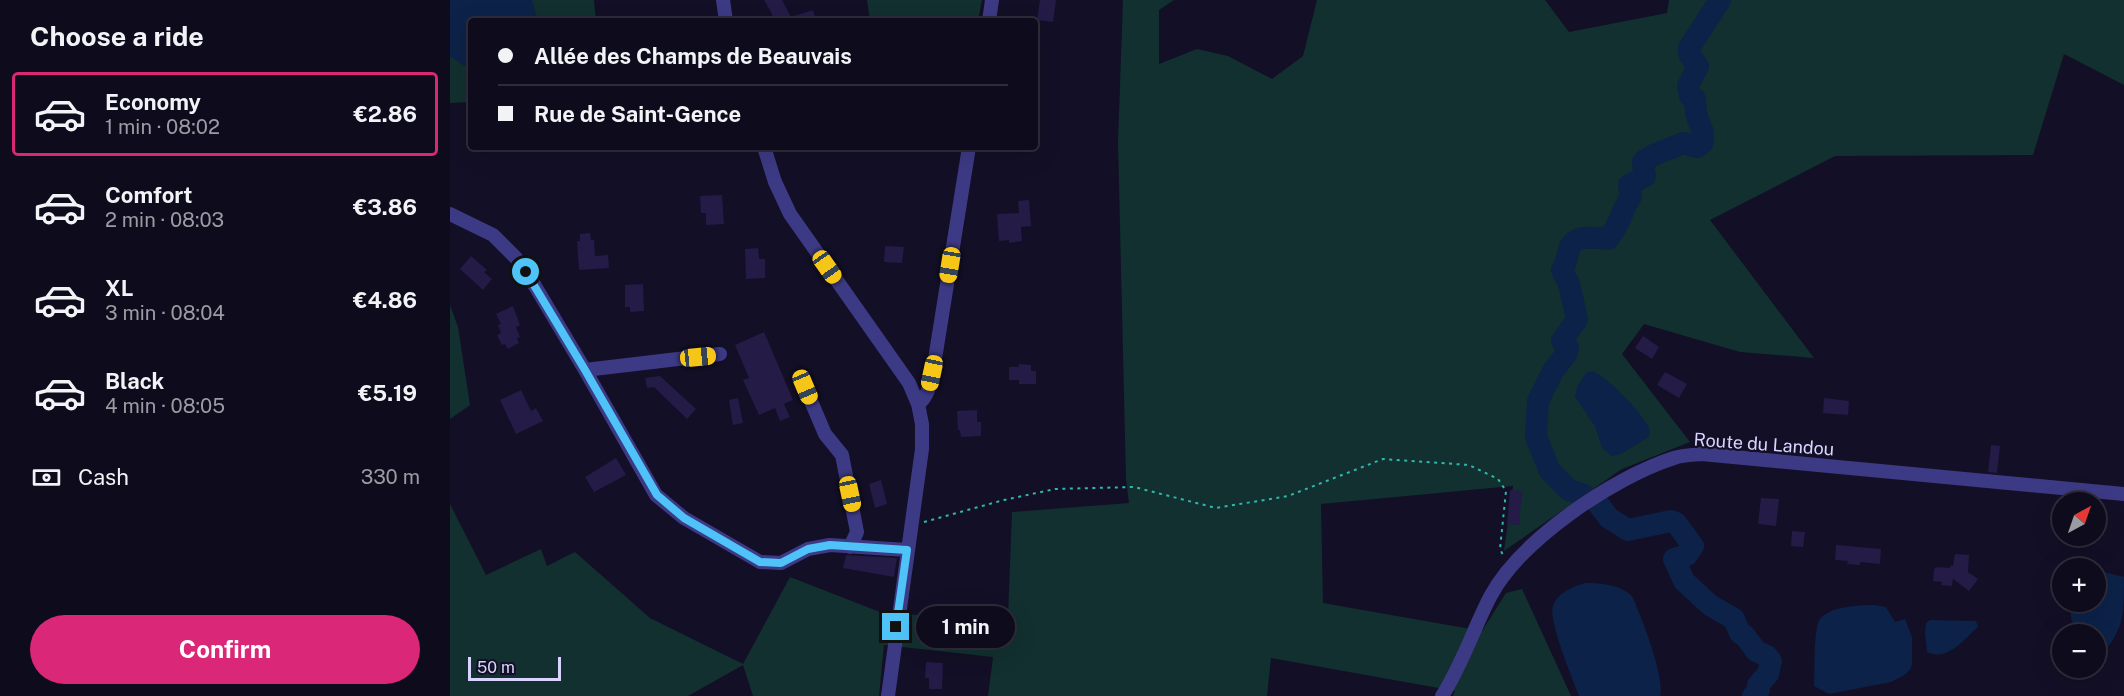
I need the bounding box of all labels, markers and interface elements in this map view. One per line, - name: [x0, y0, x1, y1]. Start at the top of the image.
- text: Choose a ride: [30, 20, 204, 52]
- text: Allée des Champs de Beauvais: [534, 43, 852, 69]
- icon: car: [33, 87, 87, 141]
- text: Economy: [105, 89, 201, 115]
- text: €2.86: [354, 101, 417, 127]
- text: Rue de Saint-Gence: [534, 101, 741, 127]
- text: 1 min · 08:02: [105, 115, 220, 139]
- icon: car: [33, 180, 87, 234]
- text: Comfort: [105, 182, 192, 208]
- text: €3.86: [353, 194, 417, 220]
- text: 2 min · 08:03: [105, 208, 224, 232]
- car: [938, 246, 962, 284]
- car: [809, 247, 845, 287]
- route start: [512, 258, 539, 285]
- icon: car: [33, 273, 87, 327]
- text: XL: [105, 275, 133, 301]
- text: €4.86: [353, 287, 417, 313]
- text: 3 min · 08:04: [105, 301, 225, 325]
- car: [679, 346, 717, 368]
- car: [919, 354, 945, 392]
- icon: car: [33, 366, 87, 420]
- car: [790, 367, 820, 407]
- text: Black: [105, 368, 164, 394]
- text: €5.19: [358, 380, 417, 406]
- text: 4 min · 08:05: [105, 394, 225, 418]
- street label: Route du Landou: [1693, 429, 1835, 459]
- icon: cash: [30, 461, 63, 494]
- text: Cash: [78, 464, 129, 490]
- text: 330 m: [361, 465, 420, 489]
- car: [837, 475, 863, 513]
- north arrow: [2052, 492, 2106, 546]
- map controls: [2052, 492, 2106, 678]
- button: +: [2052, 558, 2106, 612]
- callout: 1 min: [917, 606, 1016, 648]
- route end: [882, 613, 909, 640]
- button: Confirm: [30, 615, 420, 684]
- text: 1 min: [941, 615, 990, 639]
- button: −: [2052, 624, 2106, 678]
- scale bar: [468, 654, 561, 682]
- text: 50 m: [477, 658, 515, 677]

